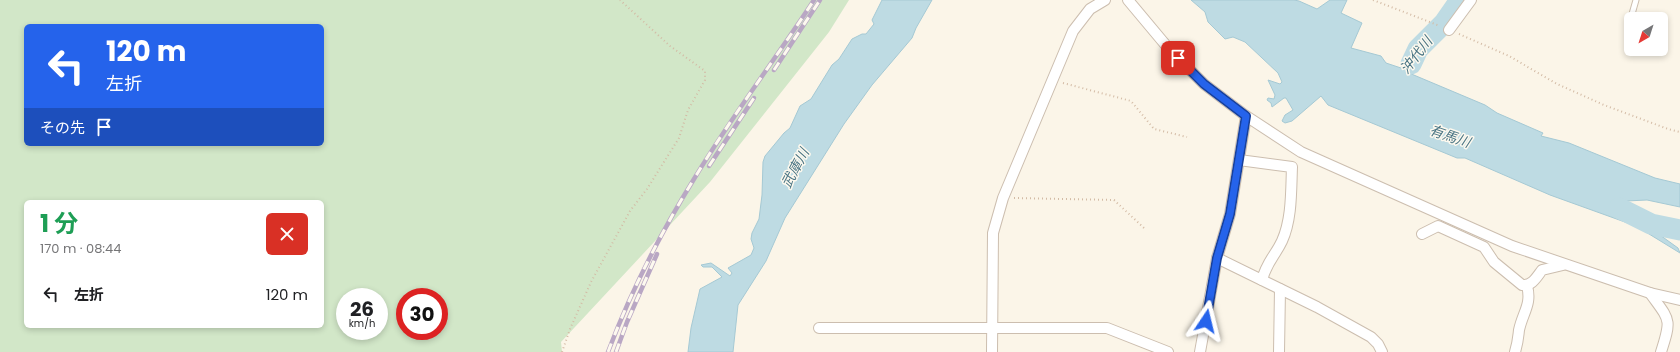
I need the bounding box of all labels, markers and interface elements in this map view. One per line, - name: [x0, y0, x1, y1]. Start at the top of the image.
- north arrow: [1624, 12, 1668, 56]
- map controls: [1624, 12, 1668, 56]
- water label: 沖代川: [1395, 31, 1438, 78]
- text: 120 m: [106, 32, 186, 71]
- icon: left: [40, 40, 92, 92]
- pin: [1161, 41, 1195, 75]
- icon: arrive: [1167, 47, 1189, 69]
- text: 左折: [106, 71, 142, 96]
- icon: arrive: [93, 116, 115, 138]
- text: その先: [40, 117, 85, 138]
- water label: 有馬川: [1427, 120, 1475, 153]
- water label: 武庫川: [776, 143, 815, 191]
- text: 1 分: [40, 207, 78, 240]
- button: close: [266, 213, 308, 255]
- text: 170 m · 08:44: [40, 239, 121, 258]
- icon: left: [40, 283, 62, 305]
- text: 左折: [74, 284, 104, 305]
- text: 120 m: [266, 284, 308, 305]
- speed limit sign: 30: [396, 288, 448, 340]
- text: 26: [350, 295, 374, 323]
- position arrow: [1185, 300, 1227, 342]
- text: km/h: [349, 316, 375, 331]

